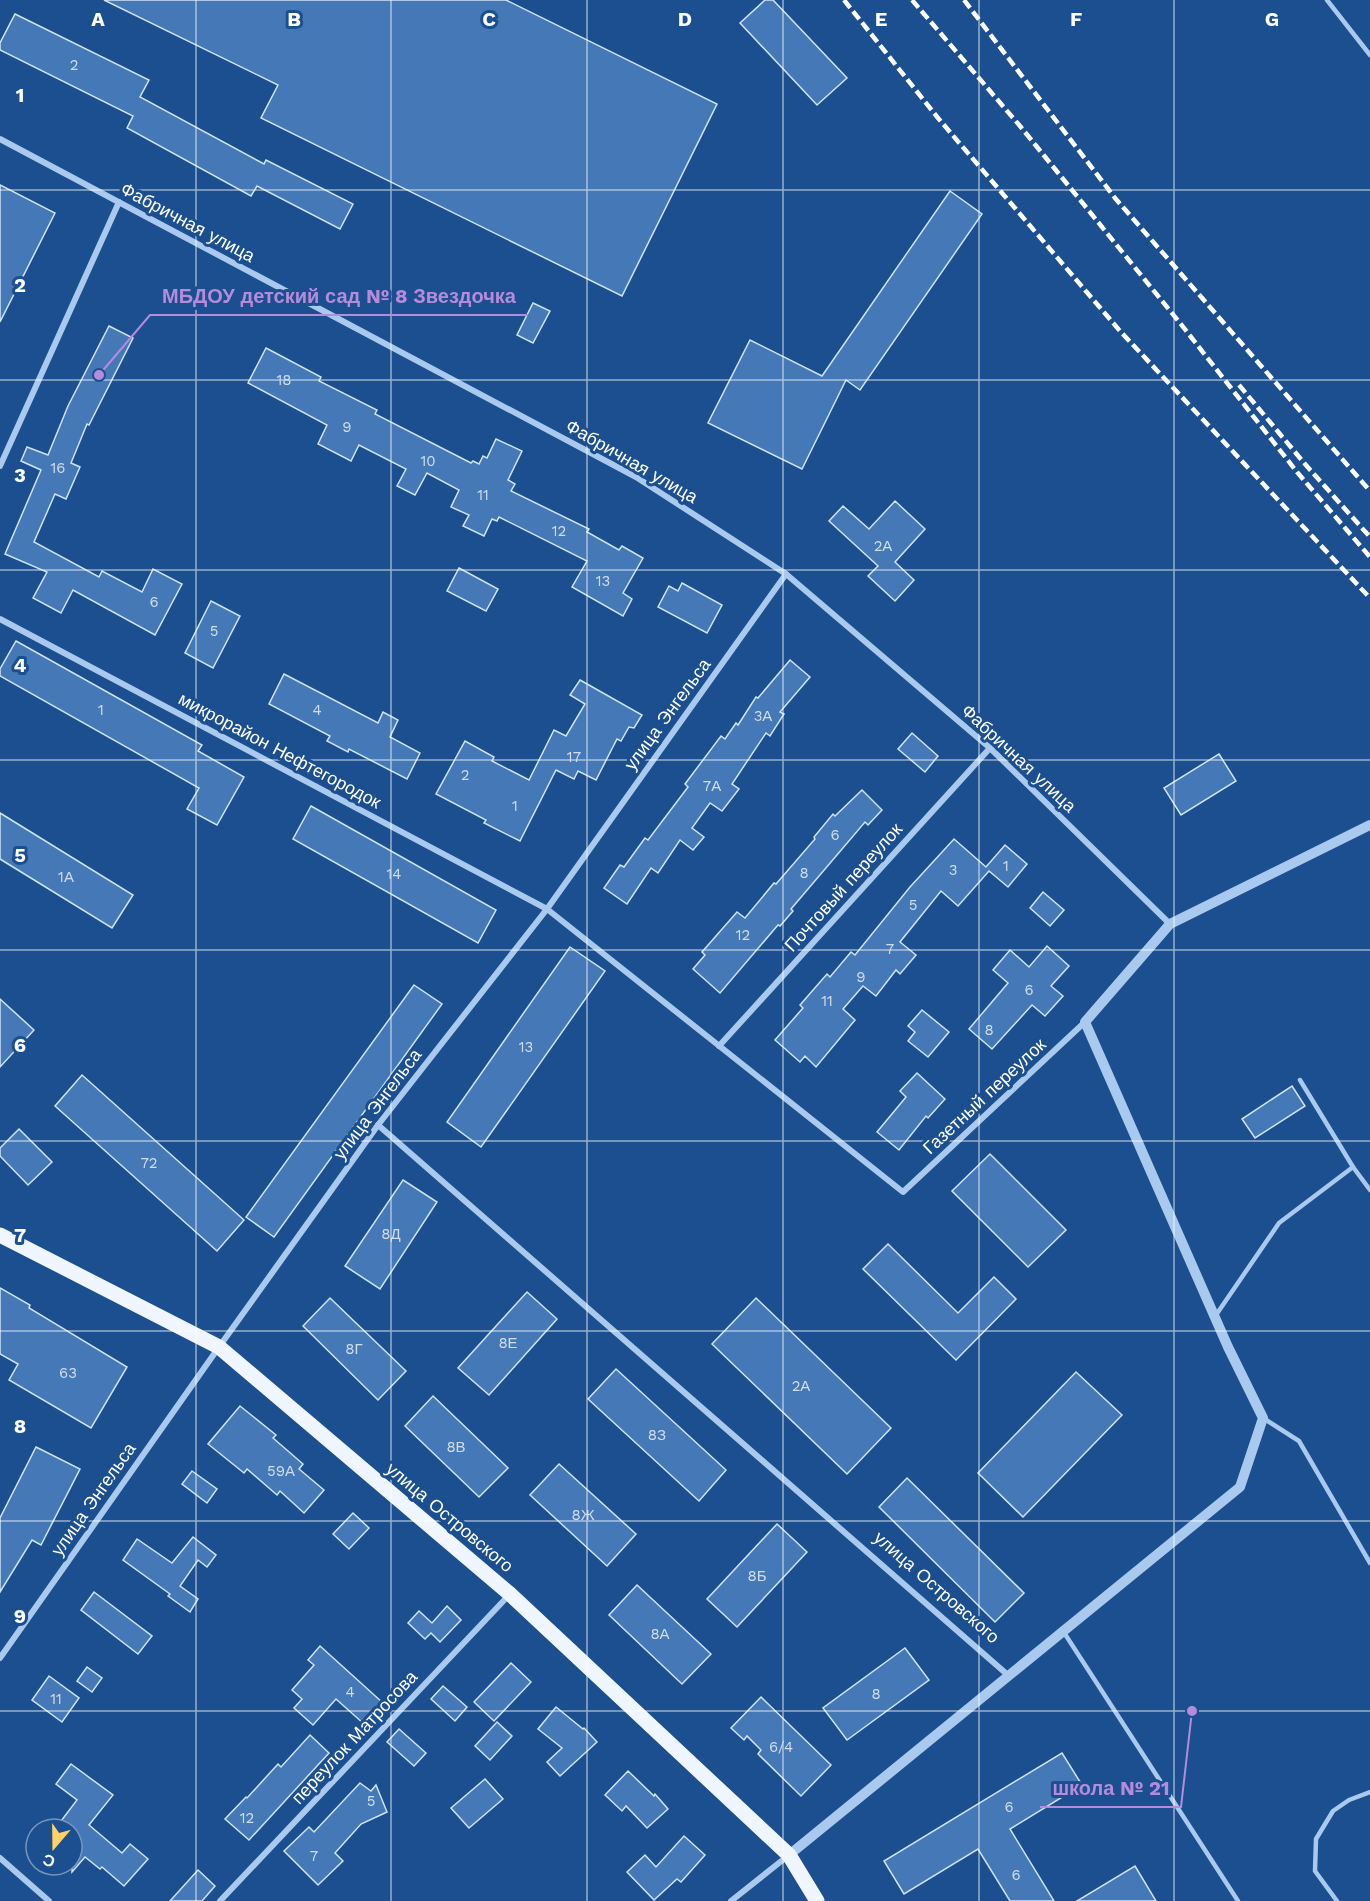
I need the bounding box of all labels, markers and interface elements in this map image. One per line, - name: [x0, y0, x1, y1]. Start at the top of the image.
- text: A: [91, 7, 105, 31]
- text: B: [287, 7, 301, 31]
- text: C: [482, 7, 496, 31]
- text: D: [678, 7, 692, 31]
- text: E: [875, 7, 887, 31]
- text: F: [1070, 7, 1082, 31]
- text: G: [1265, 7, 1279, 31]
- house number: 2: [70, 56, 78, 74]
- text: 1: [16, 83, 24, 107]
- street label: Фабричная улица: [117, 178, 259, 267]
- text: 2: [14, 273, 26, 297]
- callout: МБДОУ детский сад № 8 Звездочка: [150, 277, 528, 315]
- text: МБДОУ детский сад № 8 Звездочка: [162, 284, 517, 308]
- house number: 18: [276, 371, 292, 389]
- street label: Фабричная улица: [562, 415, 703, 508]
- house number: 9: [342, 418, 352, 436]
- house number: 10: [420, 452, 436, 470]
- house number: 16: [51, 459, 65, 477]
- text: 3: [14, 463, 26, 487]
- house number: 11: [477, 486, 489, 504]
- house number: 12: [552, 522, 566, 540]
- house number: 2А: [874, 537, 892, 555]
- house number: 13: [596, 572, 610, 590]
- house number: 6: [149, 593, 159, 611]
- house number: 5: [210, 622, 218, 640]
- text: 4: [14, 653, 27, 677]
- street label: улица Энгельса: [619, 653, 715, 774]
- street label: микрорайон Нефтегородок: [175, 688, 385, 812]
- street label: Фабричная улица: [957, 700, 1081, 817]
- house number: 1: [98, 701, 104, 719]
- house number: 4: [312, 701, 322, 719]
- house number: 3А: [754, 707, 772, 725]
- house number: 17: [567, 748, 581, 766]
- house number: 2: [461, 766, 469, 784]
- house number: 7А: [703, 777, 721, 795]
- house number: 1: [512, 797, 518, 815]
- street label: Почтовый переулок: [780, 818, 906, 956]
- house number: 6: [830, 826, 840, 844]
- text: 5: [14, 843, 26, 867]
- house number: 1: [1003, 857, 1009, 875]
- house number: 3: [949, 861, 957, 879]
- house number: 8: [799, 864, 809, 882]
- house number: 14: [386, 865, 402, 883]
- house number: 1А: [58, 868, 74, 886]
- house number: 5: [909, 896, 917, 914]
- house number: 12: [736, 926, 750, 944]
- house number: 7: [886, 940, 894, 958]
- house number: 9: [856, 968, 866, 986]
- house number: 6: [1024, 981, 1034, 999]
- house number: 11: [821, 992, 833, 1010]
- house number: 8: [984, 1021, 994, 1039]
- text: 6: [14, 1033, 26, 1057]
- street label: Газетный переулок: [918, 1034, 1050, 1158]
- house number: 13: [519, 1038, 533, 1056]
- street label: улица Энгельса: [329, 1044, 426, 1163]
- house number: 72: [140, 1154, 158, 1172]
- text: 7: [14, 1223, 26, 1247]
- house number: 8Д: [381, 1225, 401, 1243]
- house number: 8Е: [498, 1334, 518, 1352]
- house number: 8Г: [345, 1340, 363, 1358]
- house number: 63: [59, 1364, 77, 1382]
- house number: 2А: [792, 1377, 810, 1395]
- text: 8: [14, 1414, 26, 1438]
- house number: 8З: [648, 1426, 666, 1444]
- street label: улица Энгельса: [46, 1438, 140, 1559]
- house number: 8В: [446, 1438, 466, 1456]
- street label: улица Островского: [382, 1458, 518, 1576]
- house number: 59А: [267, 1462, 295, 1480]
- house number: 8Ж: [571, 1506, 595, 1524]
- street label: улица Островского: [870, 1527, 1004, 1647]
- house number: 8Б: [747, 1567, 767, 1585]
- text: 9: [14, 1604, 26, 1628]
- house number: 8А: [650, 1625, 670, 1643]
- street label: переулок Матросова: [287, 1665, 422, 1808]
- house number: 4: [345, 1683, 355, 1701]
- house number: 8: [871, 1685, 881, 1703]
- house number: 11: [50, 1690, 62, 1708]
- house number: 6/4: [769, 1738, 793, 1756]
- callout: школа № 21: [1040, 1769, 1181, 1807]
- text: школа № 21: [1052, 1776, 1170, 1800]
- house number: 5: [367, 1792, 375, 1810]
- house number: 6: [1004, 1798, 1014, 1816]
- house number: 12: [240, 1809, 254, 1827]
- north arrow: [24, 1817, 84, 1877]
- house number: 7: [310, 1847, 318, 1865]
- text: С: [40, 1850, 58, 1872]
- house number: 6: [1011, 1866, 1021, 1884]

